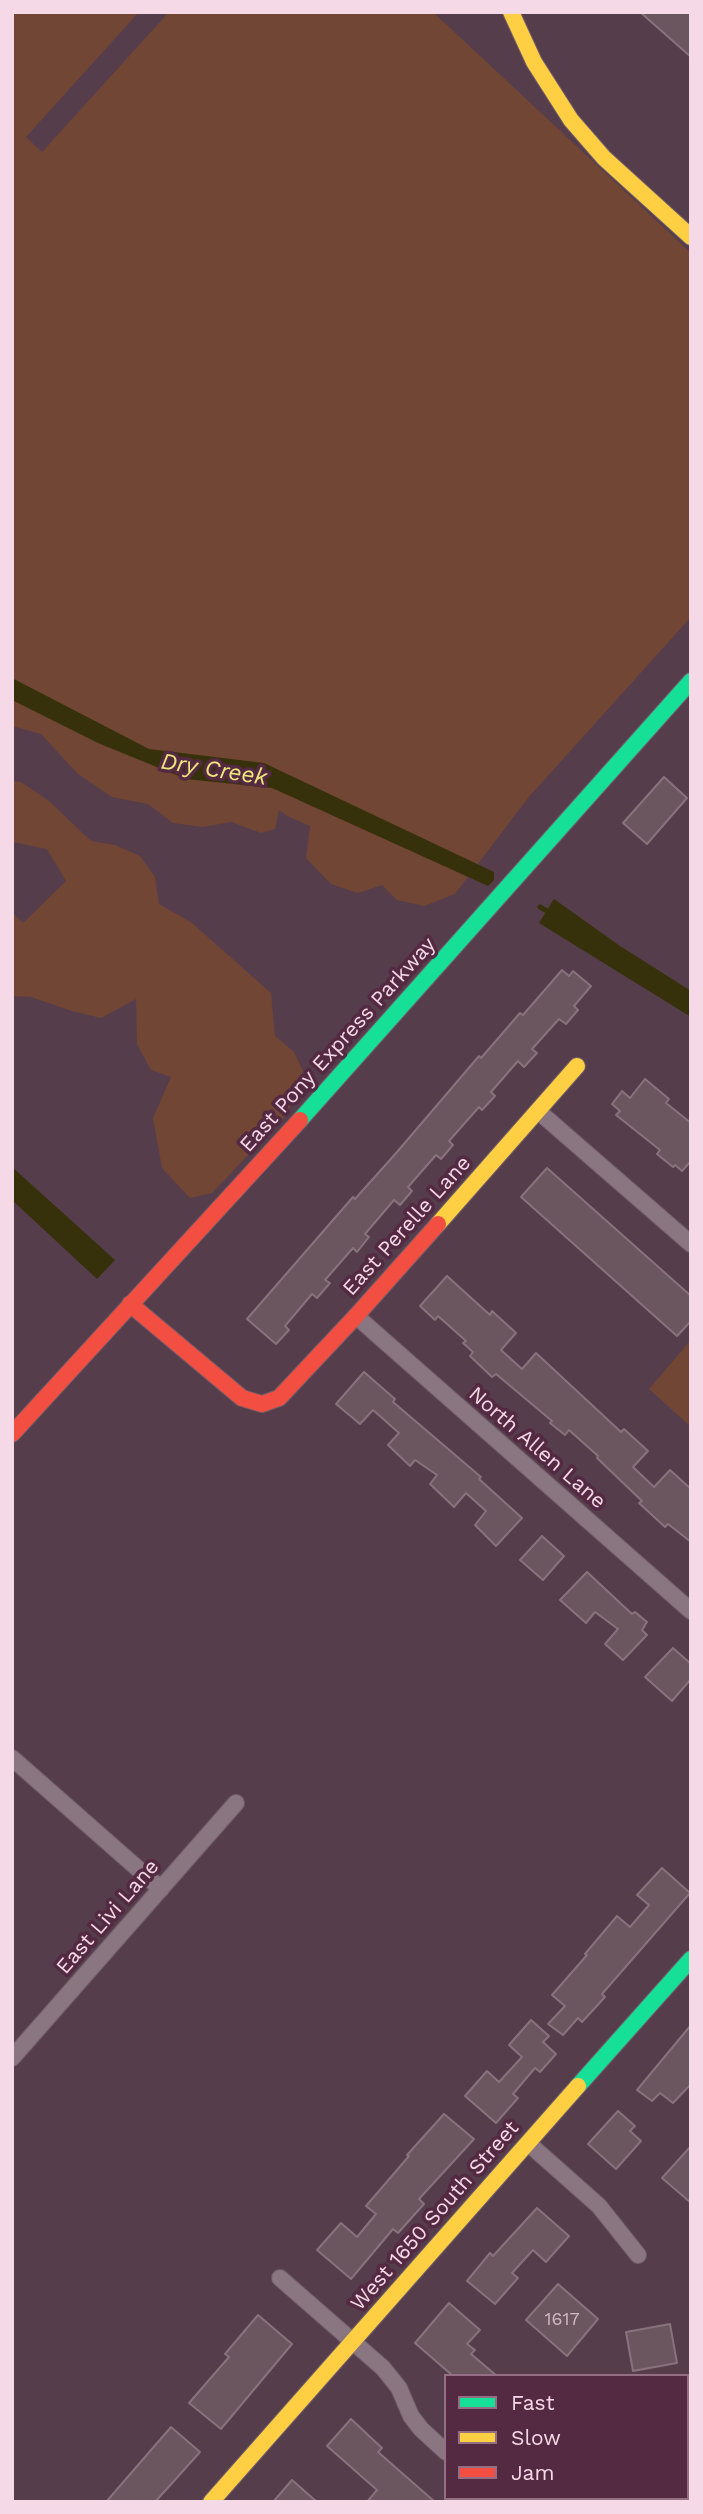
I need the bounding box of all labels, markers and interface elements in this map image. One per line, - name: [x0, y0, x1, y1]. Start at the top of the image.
- water label: Dry Creek: [159, 748, 269, 792]
- street label: East Pony Express Parkway: [235, 932, 441, 1158]
- street label: East Perelle Lane: [338, 1151, 476, 1301]
- street label: North Allen Lane: [463, 1382, 611, 1514]
- street label: East Livi Lane: [51, 1855, 165, 1979]
- street label: West 1650 South Street: [346, 2116, 524, 2316]
- house number: 1617: [544, 2309, 580, 2331]
- legend: [444, 2374, 689, 2500]
- text: Fast: [511, 2390, 555, 2415]
- text: Slow: [511, 2425, 561, 2450]
- text: Jam: [511, 2460, 554, 2485]

